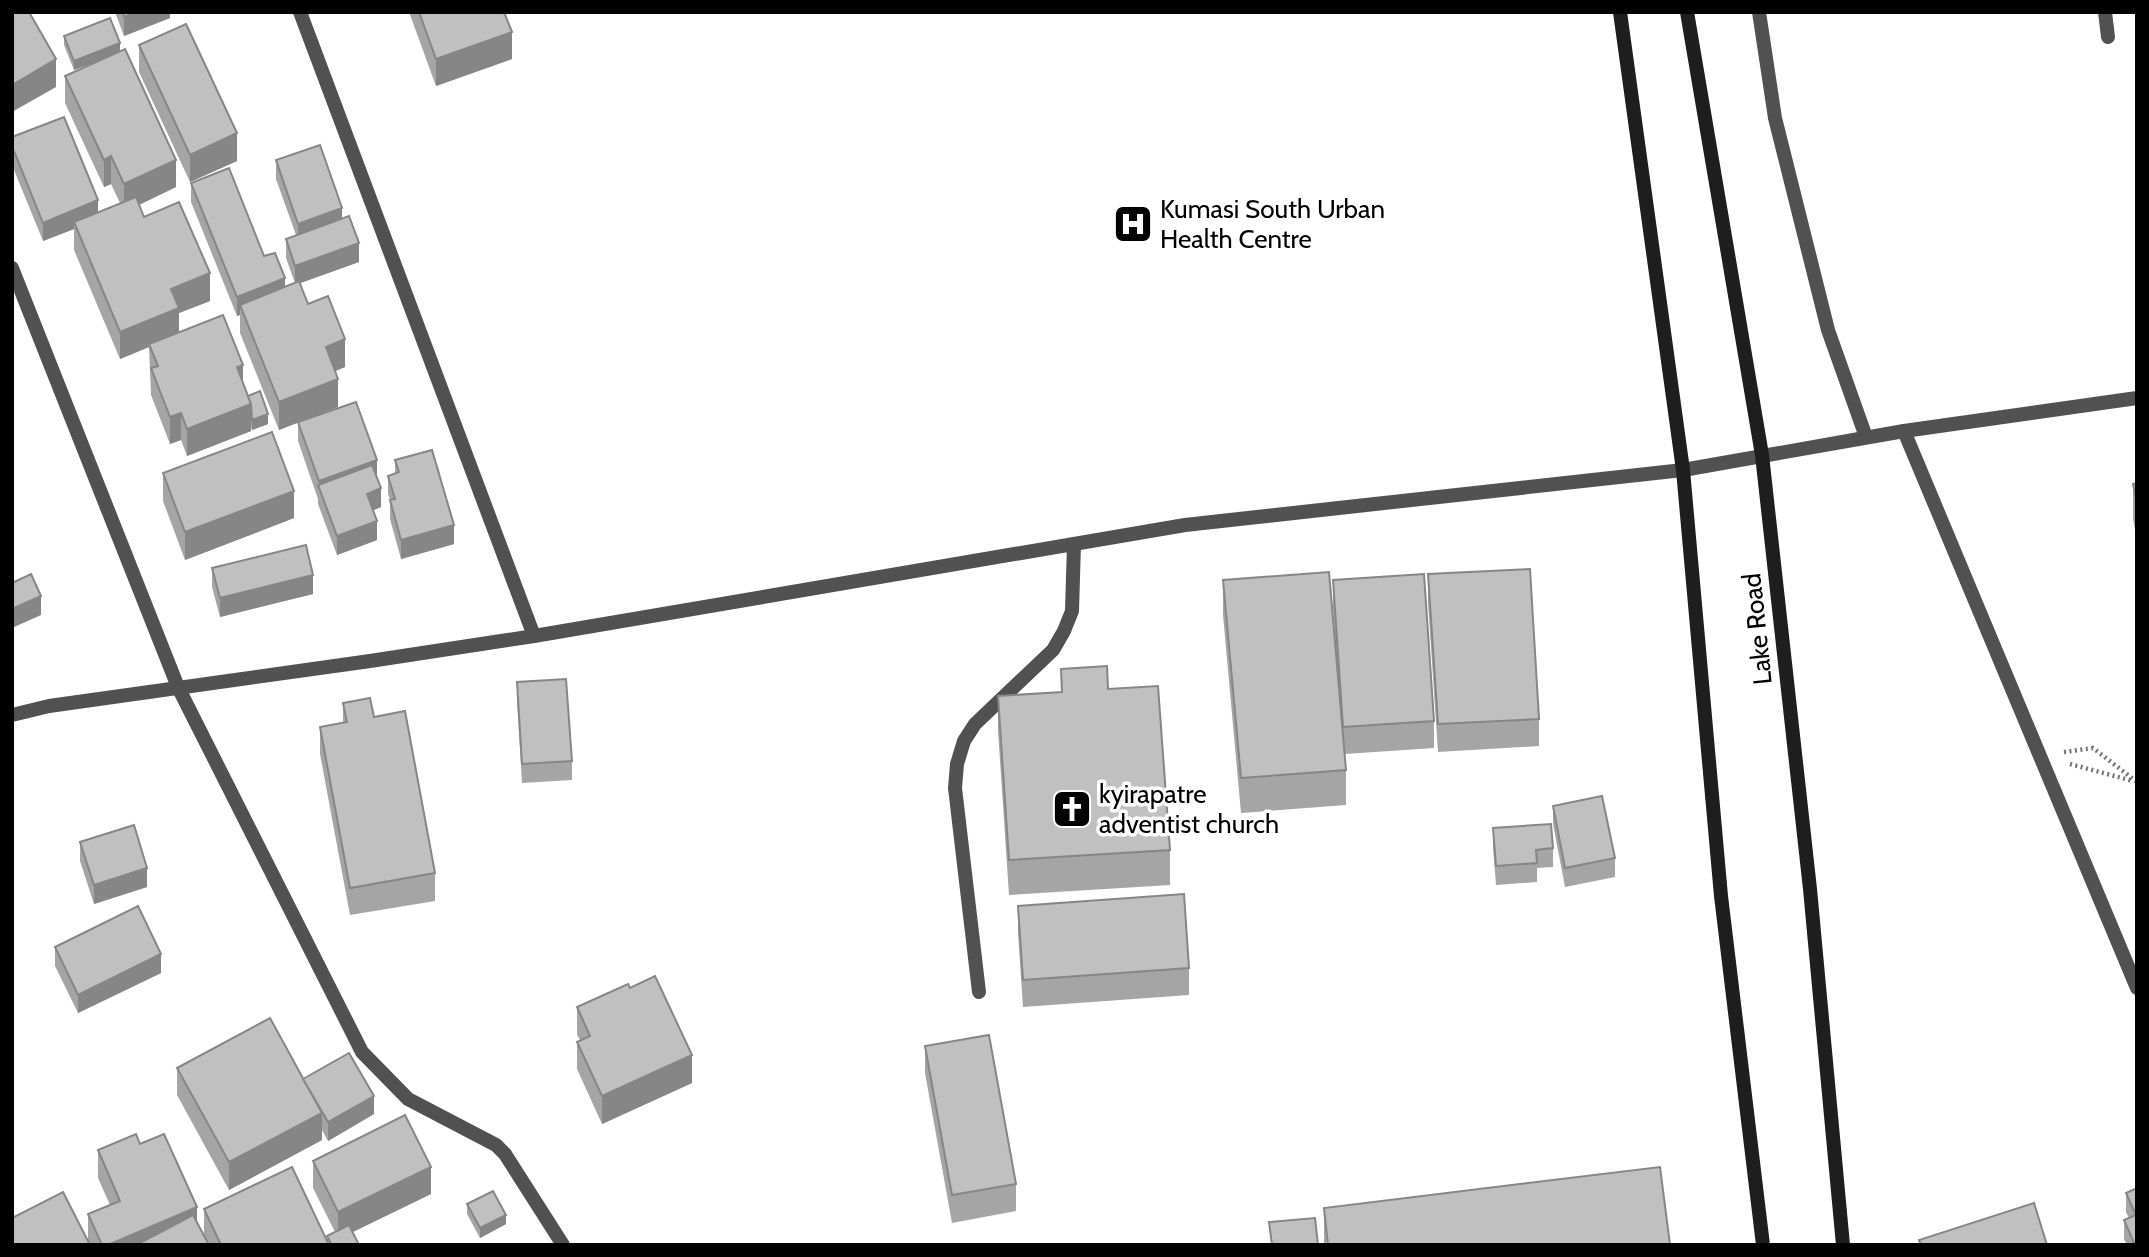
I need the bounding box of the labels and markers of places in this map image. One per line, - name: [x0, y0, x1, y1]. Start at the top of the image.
- place label: Kumasi South Urban Health Centre: [1160, 193, 1385, 255]
- hospital icon: Kumasi South Urban Health Centre: [1112, 203, 1154, 245]
- place label: kyirapatre adventist church: [1099, 778, 1279, 840]
- church icon: kyirapatre adventist church: [1051, 788, 1093, 830]

